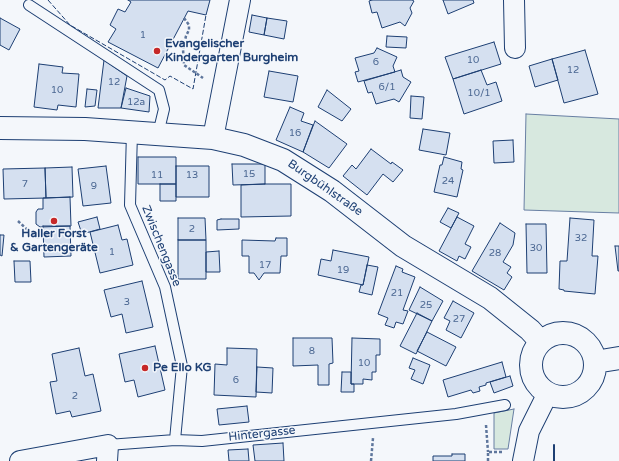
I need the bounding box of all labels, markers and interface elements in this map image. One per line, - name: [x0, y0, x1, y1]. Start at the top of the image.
- house number: 1: [140, 29, 146, 41]
- place label: Evangelischer Kindergarten Burgheim: [165, 37, 298, 65]
- marker: Evangelischer Kindergarten Burgheim: [152, 46, 162, 56]
- house number: 10: [467, 54, 479, 66]
- house number: 6: [373, 56, 379, 68]
- house number: 12: [567, 64, 579, 76]
- house number: 12: [108, 76, 120, 88]
- house number: 6/1: [379, 81, 395, 93]
- house number: 10: [51, 84, 63, 96]
- house number: 10/1: [467, 87, 491, 99]
- house number: 12a: [127, 96, 145, 108]
- house number: 16: [289, 127, 301, 139]
- street label: Burgbühlstraße: [285, 157, 365, 219]
- house number: 15: [243, 168, 255, 180]
- house number: 11: [151, 169, 163, 181]
- house number: 13: [186, 169, 198, 181]
- house number: 24: [442, 175, 454, 187]
- house number: 7: [22, 178, 28, 190]
- house number: 9: [91, 180, 97, 192]
- street label: Zwischengasse: [138, 203, 184, 289]
- marker: Haller Forst & Gartengeräte: [49, 216, 59, 226]
- house number: 2: [189, 223, 195, 235]
- place label: Haller Forst & Gartengeräte: [10, 227, 98, 255]
- house number: 32: [575, 232, 587, 244]
- house number: 30: [530, 242, 542, 254]
- house number: 1: [109, 246, 115, 258]
- house number: 28: [489, 247, 501, 259]
- house number: 17: [259, 259, 271, 271]
- house number: 19: [337, 264, 349, 276]
- house number: 21: [391, 287, 403, 299]
- house number: 3: [124, 296, 130, 308]
- house number: 25: [420, 299, 432, 311]
- house number: 27: [453, 313, 465, 325]
- house number: 8: [309, 345, 315, 357]
- house number: 10: [358, 357, 370, 369]
- place label: Pe Ello KG: [153, 361, 212, 375]
- marker: Pe Ello KG: [140, 363, 150, 373]
- house number: 6: [233, 374, 239, 386]
- house number: 2: [72, 390, 78, 402]
- street label: Hintergasse: [228, 423, 296, 445]

